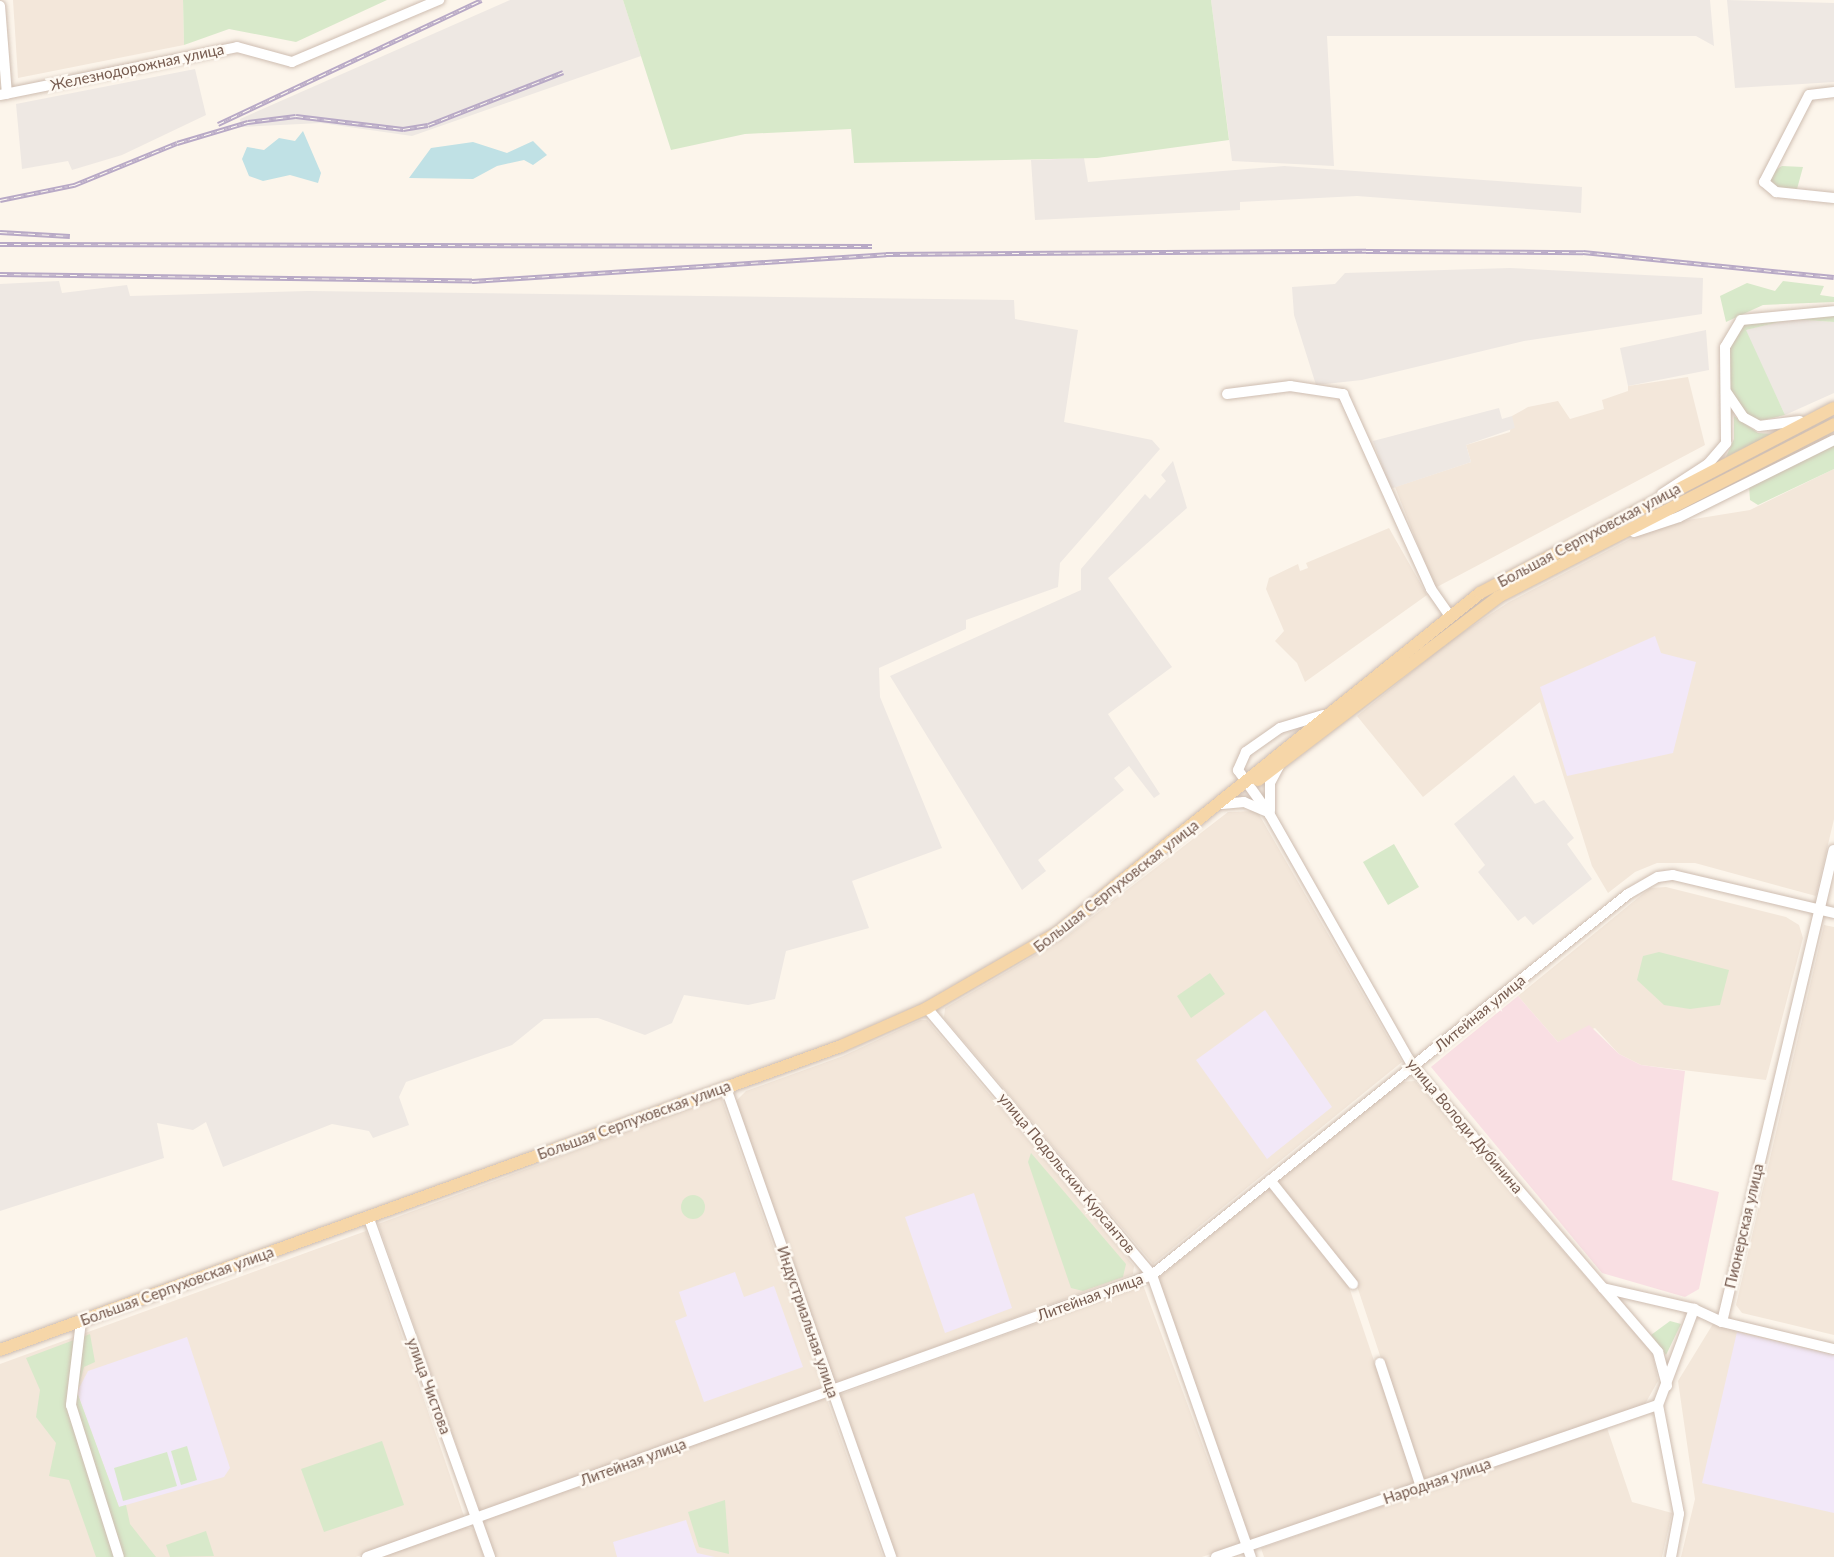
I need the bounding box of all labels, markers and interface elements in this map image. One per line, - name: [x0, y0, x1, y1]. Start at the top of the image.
- street label: Железнодорожная улица: [48, 40, 226, 94]
- street label: Большая Серпуховская улица: [1494, 479, 1684, 591]
- street label: Большая Серпуховская улица: [1030, 816, 1202, 956]
- street label: Литейная улица: [1431, 971, 1529, 1055]
- street label: улица Володи Дубинина: [1403, 1055, 1527, 1197]
- street label: Большая Серпуховская улица: [535, 1077, 733, 1163]
- street label: улица Подольских Курсантов: [995, 1089, 1139, 1257]
- street label: Пионерская улица: [1721, 1162, 1767, 1290]
- street label: Большая Серпуховская улица: [78, 1243, 276, 1329]
- street label: Индустриальная улица: [774, 1244, 842, 1400]
- street label: Литейная улица: [1035, 1270, 1145, 1324]
- street label: улица Чистова: [403, 1335, 455, 1437]
- street label: Литейная улица: [578, 1435, 688, 1489]
- street label: Народная улица: [1381, 1454, 1493, 1508]

